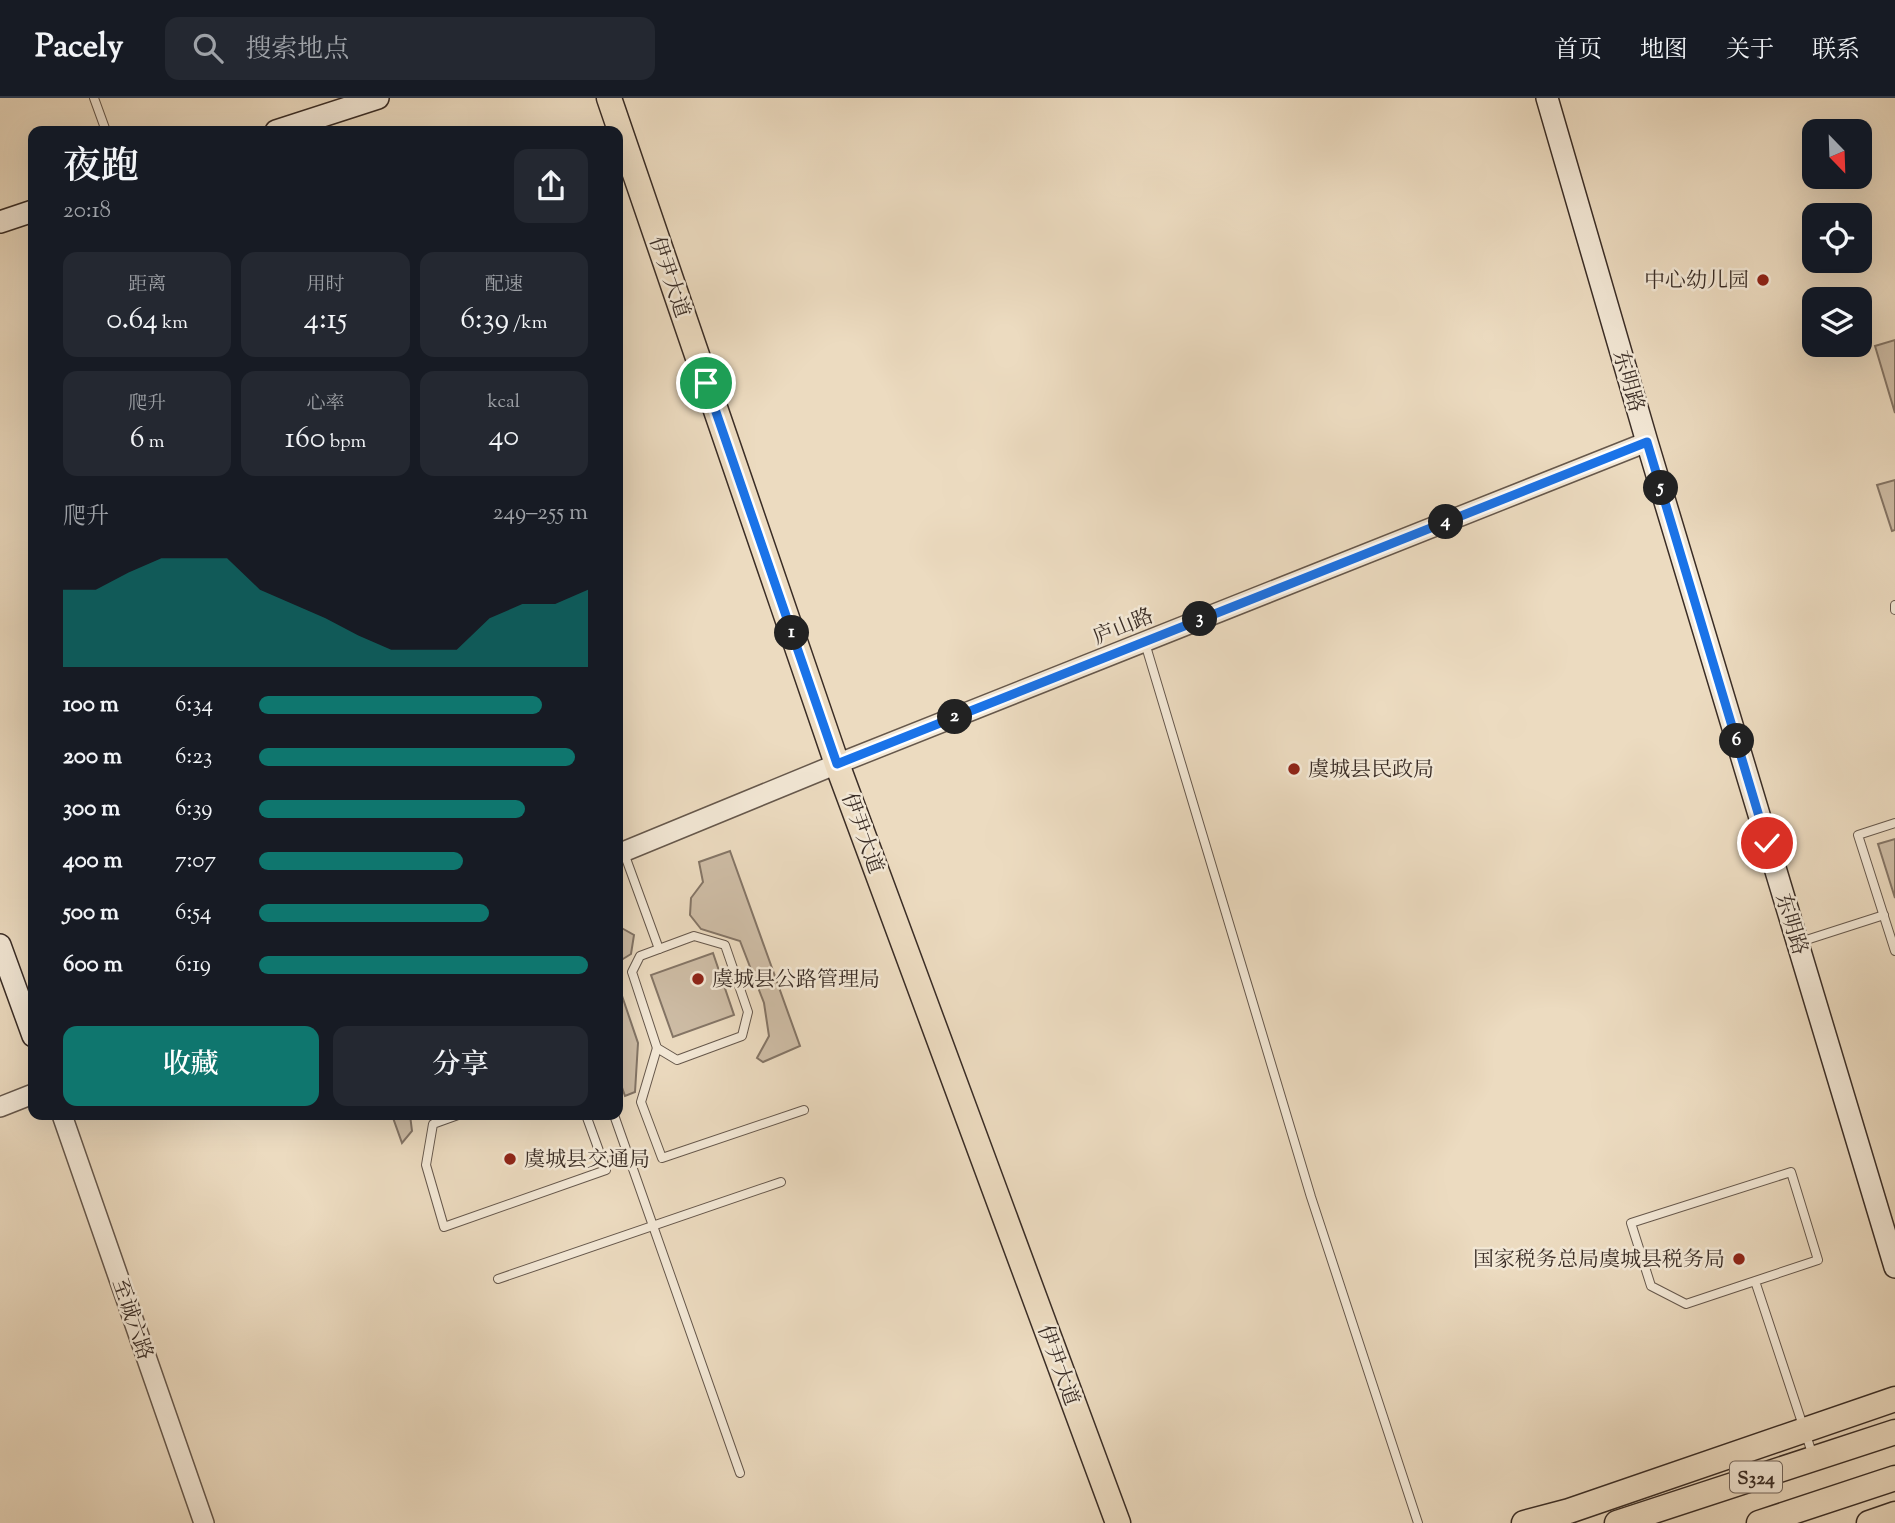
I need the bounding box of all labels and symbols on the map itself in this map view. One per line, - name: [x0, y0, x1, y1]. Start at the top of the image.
- north arrow: [1802, 119, 1872, 189]
- street label: 伊尹大道: [640, 233, 696, 322]
- place label: 中心幼儿园: [1644, 267, 1749, 297]
- marker: 中心幼儿园: [1755, 272, 1771, 288]
- street label: 东明路: [1604, 347, 1650, 416]
- pin: [676, 353, 736, 413]
- pin: 5: [1644, 470, 1678, 506]
- pin: 4: [1428, 504, 1464, 540]
- street label: 庐山路: [1089, 602, 1159, 654]
- pin: 3: [1182, 602, 1218, 636]
- pin: 1: [774, 616, 810, 650]
- pin: 2: [937, 700, 972, 734]
- pin: 6: [1720, 724, 1754, 758]
- place label: 虞城县民政局: [1308, 756, 1434, 786]
- marker: 虞城县民政局: [1286, 761, 1302, 777]
- street label: 伊尹大道: [833, 789, 890, 878]
- pin: [1737, 813, 1797, 873]
- street label: 东明路: [1767, 890, 1814, 959]
- place label: 虞城县公路管理局: [712, 966, 880, 996]
- marker: 虞城县公路管理局: [690, 971, 706, 987]
- place label: 虞城县交通局: [524, 1146, 650, 1176]
- marker: 虞城县交通局: [502, 1151, 518, 1167]
- place label: 国家税务总局虞城县税务局: [1473, 1246, 1725, 1276]
- marker: 国家税务总局虞城县税务局: [1731, 1251, 1747, 1267]
- street label: 至诚六路: [103, 1275, 159, 1364]
- street label: 伊尹大道: [1029, 1321, 1086, 1410]
- road number: S324: [1730, 1462, 1782, 1492]

